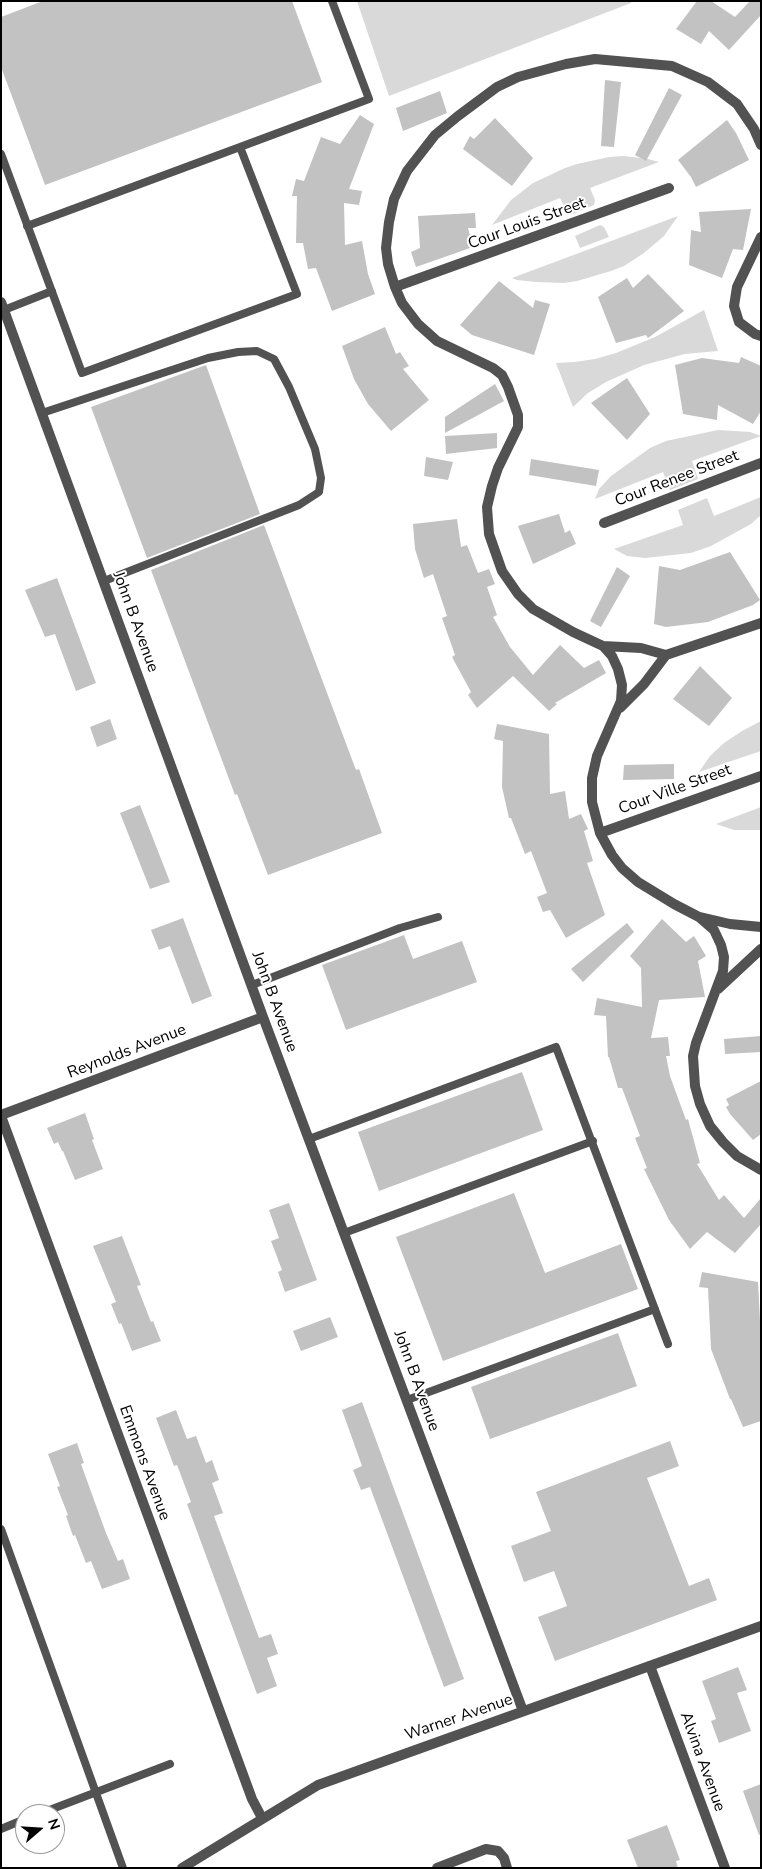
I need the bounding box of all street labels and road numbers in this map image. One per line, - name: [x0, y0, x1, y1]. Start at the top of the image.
- street label: Cour Louis Street: [466, 194, 588, 254]
- street label: Cour Renee Street: [612, 447, 742, 511]
- street label: John B Avenue: [108, 569, 162, 675]
- street label: Cour Ville Street: [616, 761, 734, 819]
- street label: John B Avenue: [247, 949, 301, 1055]
- street label: Reynolds Avenue: [65, 1021, 189, 1083]
- street label: John B Avenue: [389, 1328, 443, 1434]
- street label: Emmons Avenue: [114, 1403, 174, 1523]
- street label: Warner Avenue: [403, 1691, 515, 1745]
- street label: Alvina Avenue: [675, 1710, 729, 1814]

